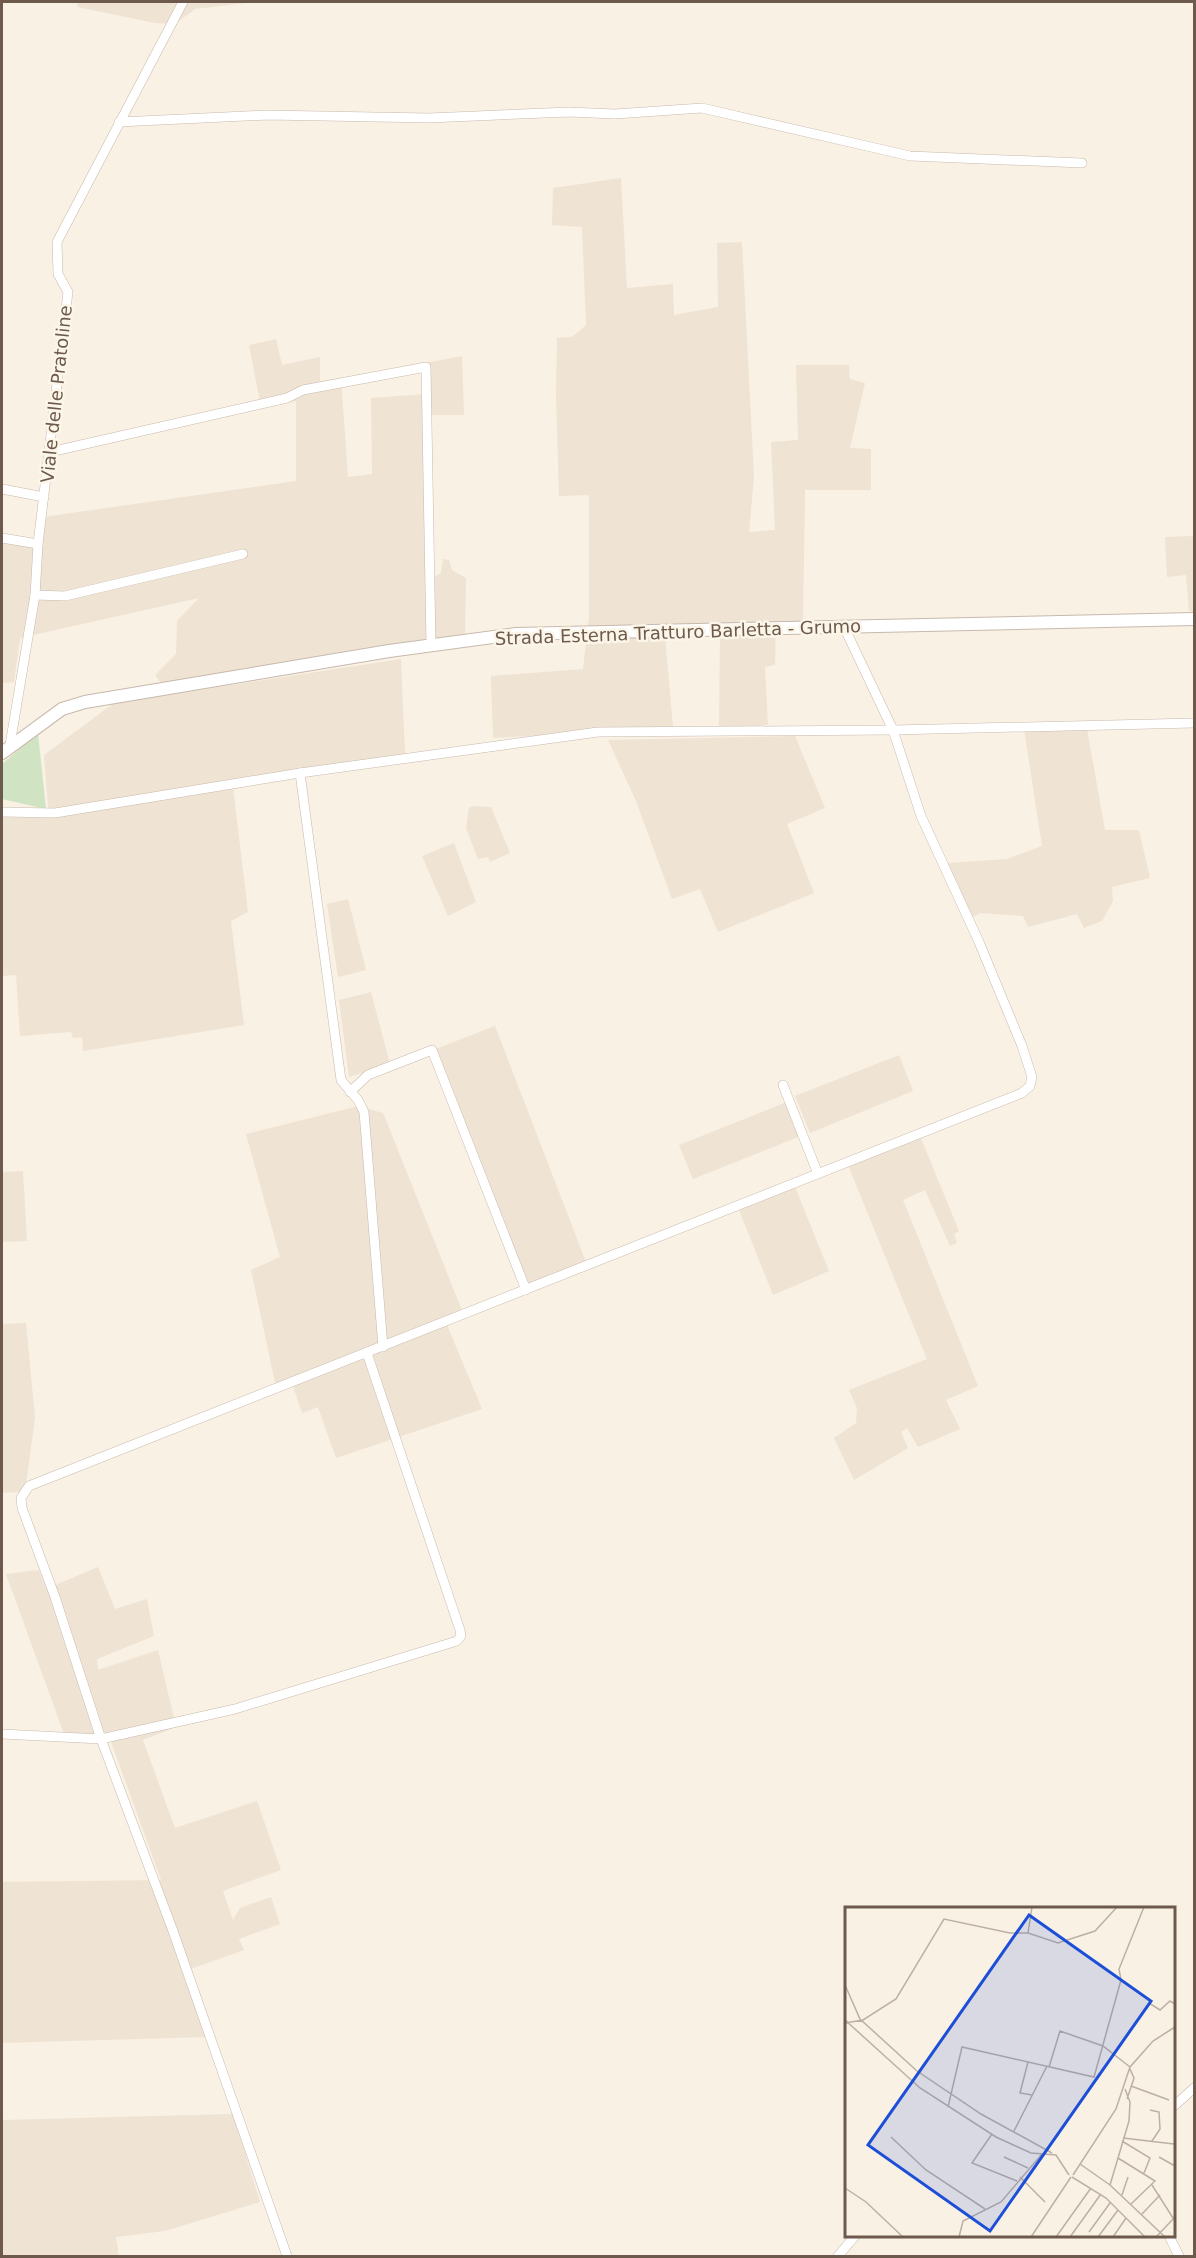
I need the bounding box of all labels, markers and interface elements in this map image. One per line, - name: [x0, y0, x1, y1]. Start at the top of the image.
- street label: Viale delle Pratoline: [36, 304, 76, 484]
- street label: Strada Esterna Tratturo Barletta - Grumo: [494, 615, 862, 649]
- inset map: [845, 1907, 1175, 2237]

